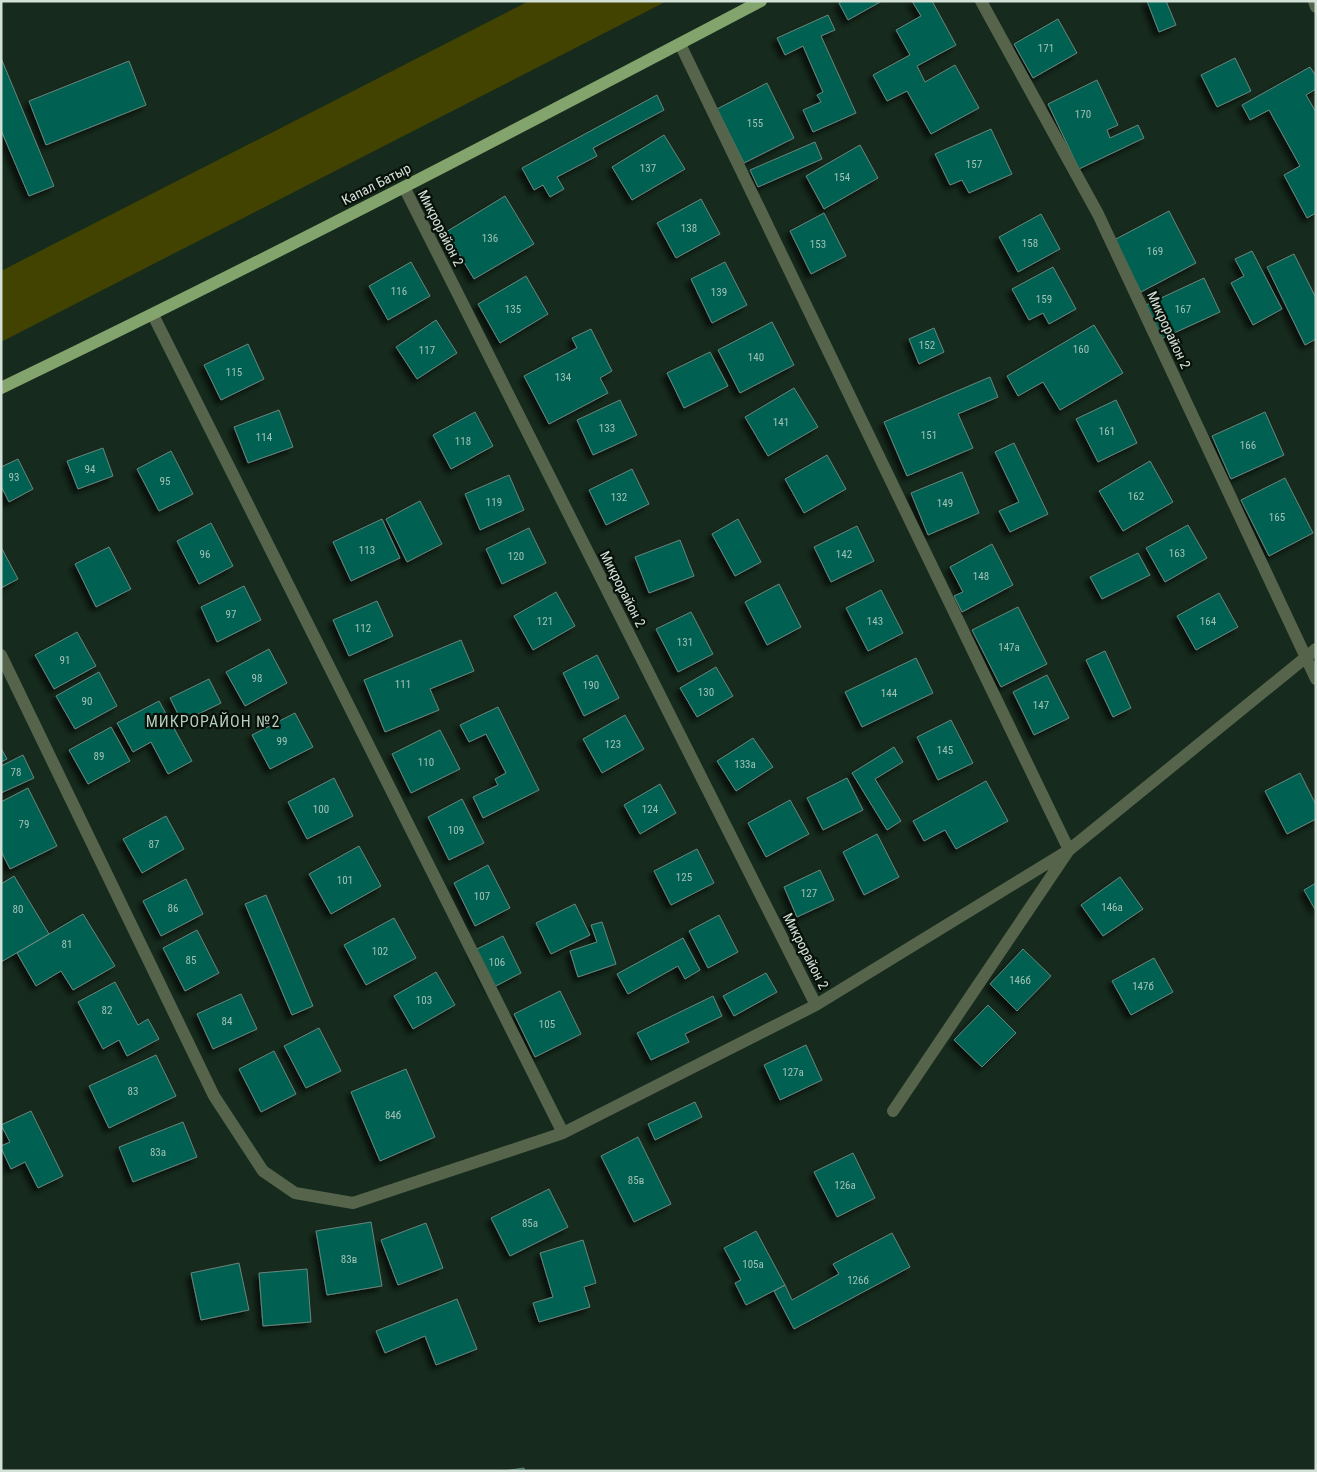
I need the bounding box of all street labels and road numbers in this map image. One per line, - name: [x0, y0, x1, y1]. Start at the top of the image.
- street label: Капал Батыр: [339, 160, 413, 208]
- street label: Микрорайон 2: [415, 187, 467, 269]
- street label: Микрорайон 2: [1144, 289, 1194, 371]
- street label: Микрорайон 2: [597, 548, 649, 630]
- street label: Микрорайон 2: [780, 910, 832, 992]

